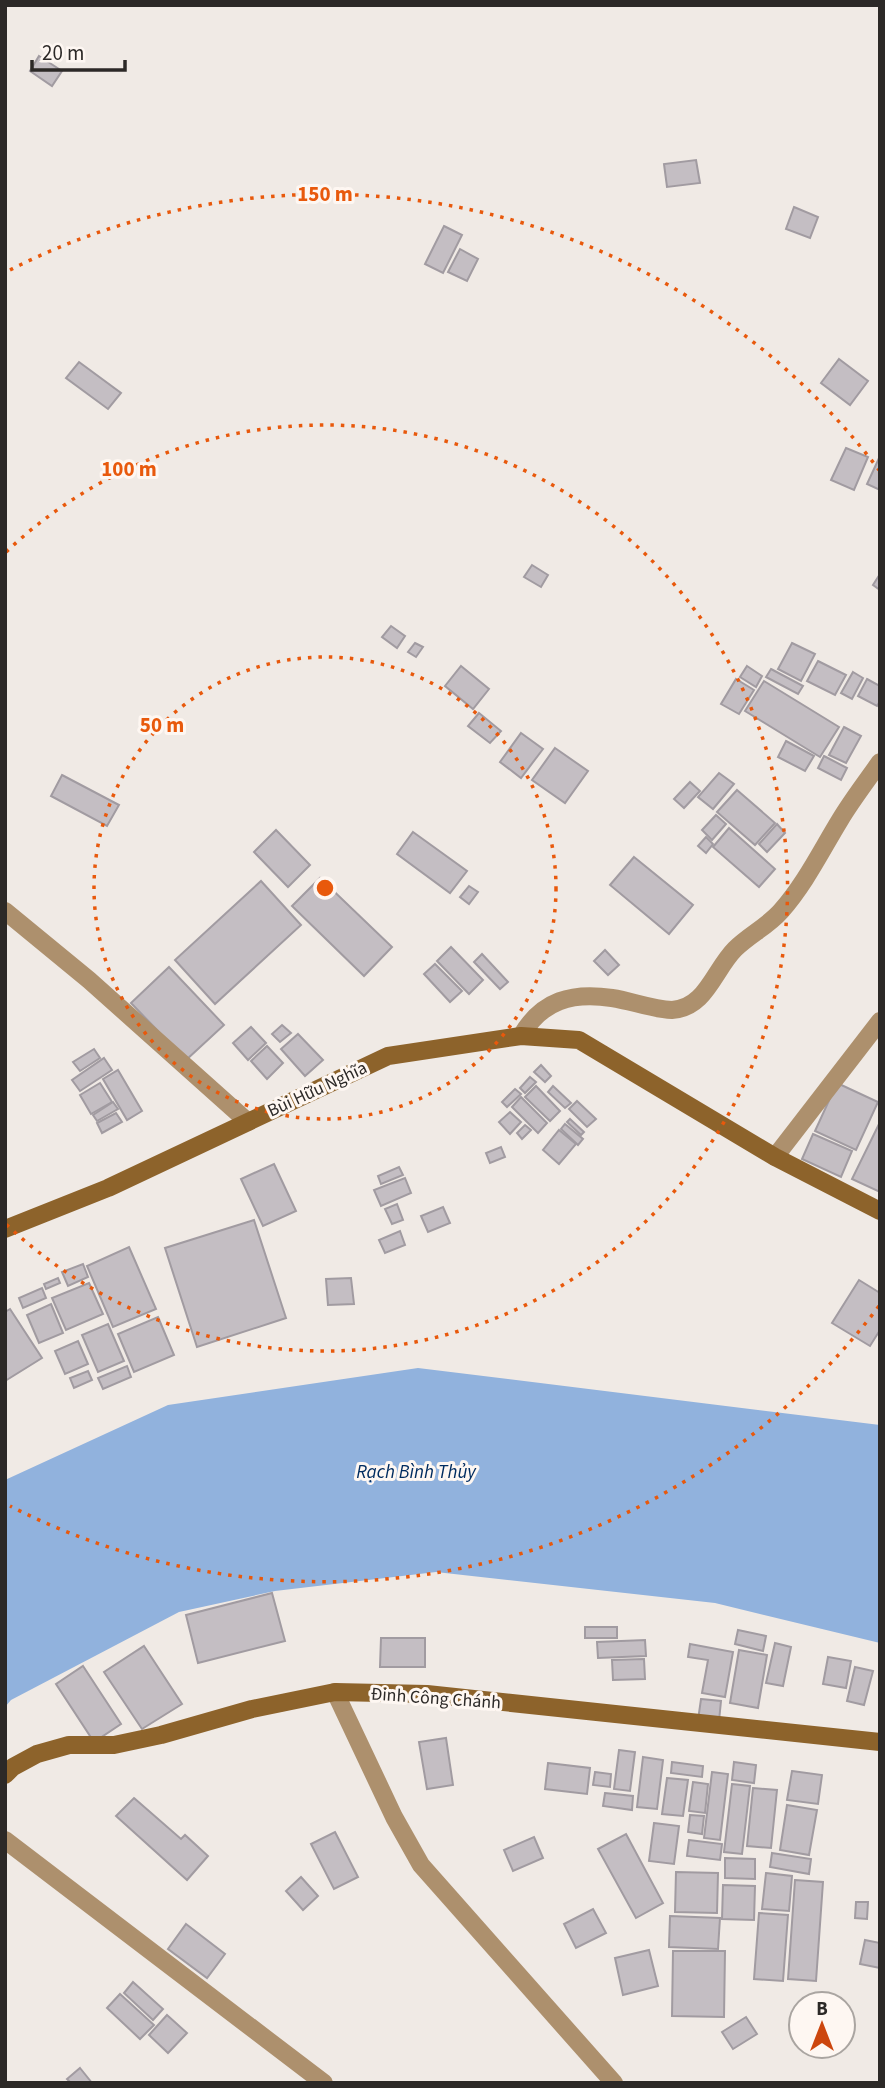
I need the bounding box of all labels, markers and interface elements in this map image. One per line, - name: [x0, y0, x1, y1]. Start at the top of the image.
- scale bar: [32, 28, 124, 72]
- text: 20 m: [42, 38, 84, 68]
- text: 150 m: [297, 179, 353, 209]
- text: 100 m: [101, 454, 157, 484]
- text: 50 m: [140, 710, 184, 740]
- centre of rings: [313, 876, 337, 900]
- street label: Bùi Hữu Nghĩa: [263, 1055, 371, 1123]
- water label: Rạch Bình Thủy: [356, 1459, 477, 1486]
- street label: Đinh Công Chánh: [370, 1681, 502, 1716]
- north arrow: [787, 1990, 857, 2060]
- text: B: [816, 1996, 828, 2023]

